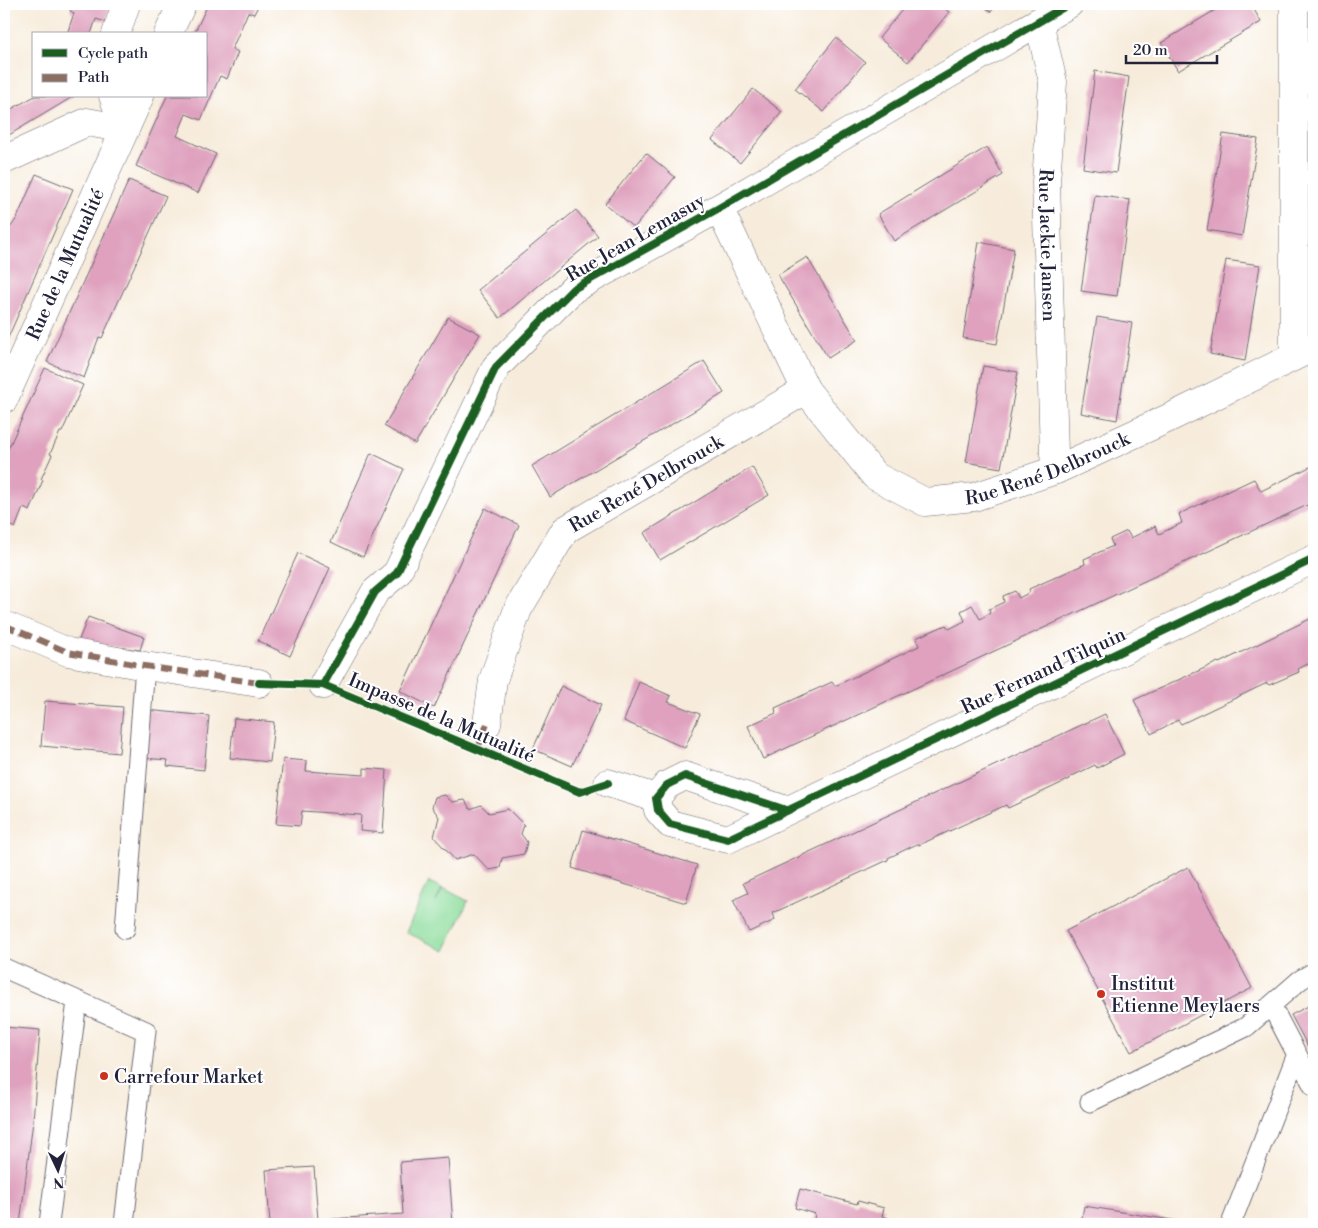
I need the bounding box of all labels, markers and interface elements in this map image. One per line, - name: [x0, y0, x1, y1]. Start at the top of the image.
- legend: [32, 32, 208, 98]
- scale bar: [1126, 32, 1217, 64]
- text: 20 m: [1133, 41, 1168, 60]
- text: Cycle path: [78, 44, 148, 63]
- text: Path: [78, 68, 110, 87]
- street label: Rue Jackie Jansen: [1033, 168, 1061, 322]
- street label: Rue de la Mutualité: [21, 185, 110, 344]
- street label: Rue Jean Lemasuy: [562, 188, 710, 287]
- street label: Rue René Delbrouck: [964, 426, 1135, 511]
- street label: Rue René Delbrouck: [565, 429, 729, 538]
- street label: Rue Fernand Tilquin: [957, 622, 1130, 720]
- street label: Impasse de la Mutualité: [345, 668, 539, 768]
- place label: Institut Etienne Meylaers: [1111, 972, 1260, 1018]
- marker: Institut Etienne Meylaers: [1095, 988, 1107, 1000]
- place label: Carrefour Market: [114, 1065, 264, 1089]
- marker: Carrefour Market: [98, 1070, 110, 1082]
- north arrow: [32, 1146, 82, 1196]
- text: N: [53, 1173, 65, 1191]

